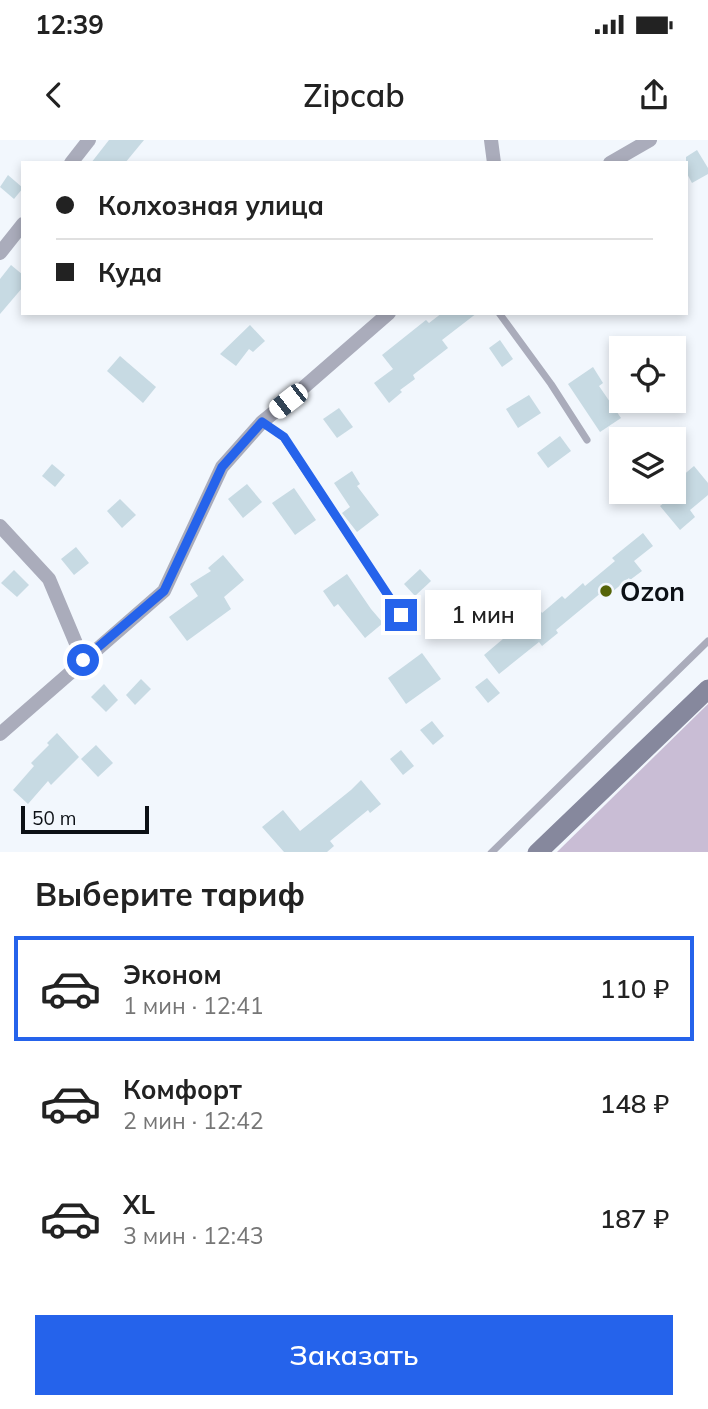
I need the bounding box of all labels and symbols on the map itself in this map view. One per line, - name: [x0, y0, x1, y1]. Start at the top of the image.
- car: [265, 380, 312, 422]
- place label: Ozon: [620, 575, 685, 608]
- marker: Ozon: [598, 583, 614, 599]
- callout: 1 мин: [426, 590, 541, 640]
- route end: [385, 599, 417, 631]
- route start: [67, 644, 99, 676]
- scale bar: [21, 804, 149, 835]

